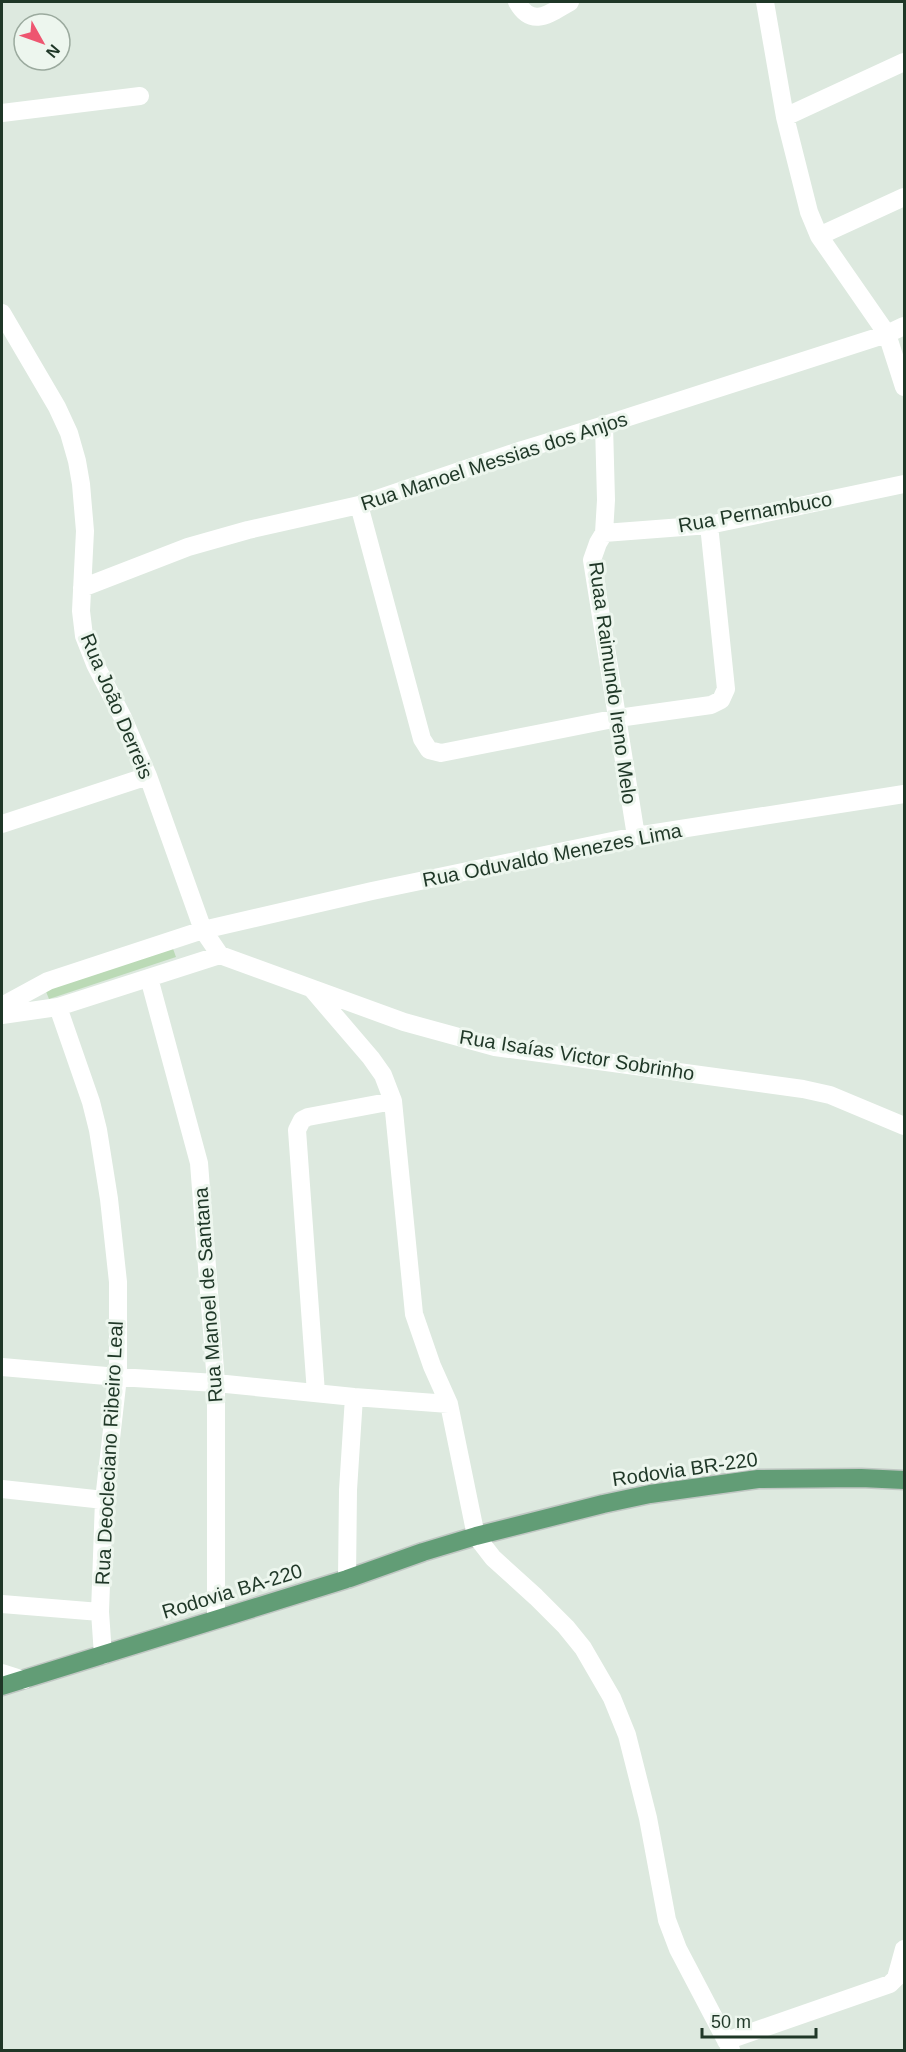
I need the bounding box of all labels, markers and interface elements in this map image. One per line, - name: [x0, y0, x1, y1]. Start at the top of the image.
- north arrow: [12, 12, 72, 72]
- text: N: [43, 41, 63, 61]
- street label: Rua Manoel Messias dos Anjos: [358, 407, 630, 515]
- street label: Rua Pernambuco: [676, 488, 834, 536]
- street label: Ruaa Raimundo Ireno Melo: [585, 560, 641, 806]
- street label: Rua João Derreis: [76, 630, 158, 782]
- street label: Rua Oduvaldo Menezes Lima: [421, 819, 684, 891]
- street label: Rua Isaías Victor Sobrinho: [458, 1026, 696, 1084]
- street label: Rua Manoel de Santana: [189, 1186, 226, 1403]
- street label: Rua Deocleciano Ribeiro Leal: [91, 1320, 127, 1586]
- street label: Rodovia BR-220: [611, 1448, 759, 1490]
- street label: Rodovia BA-220: [159, 1559, 305, 1623]
- scale bar: [702, 2001, 816, 2039]
- text: 50 m: [711, 2012, 751, 2032]

